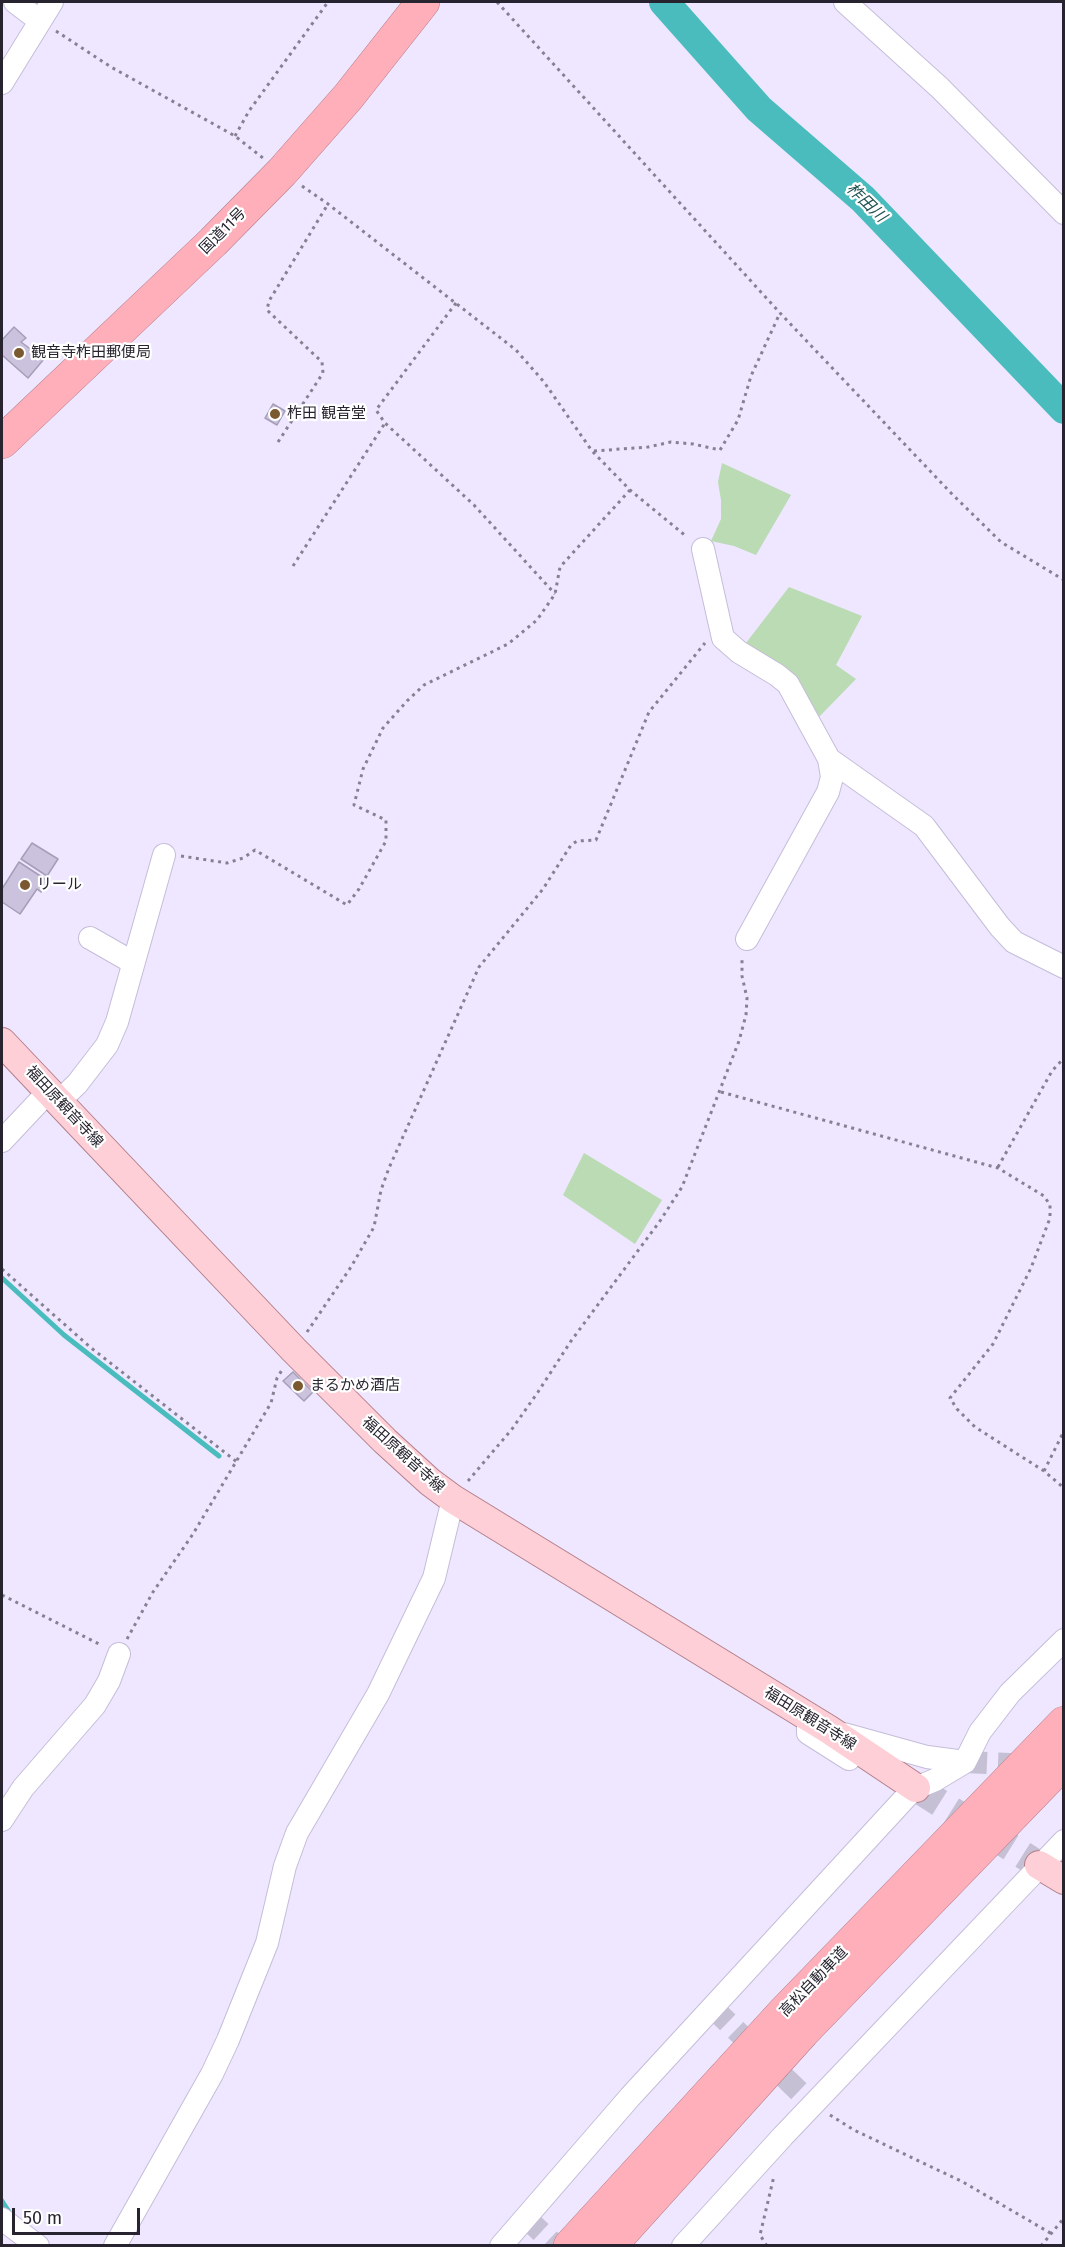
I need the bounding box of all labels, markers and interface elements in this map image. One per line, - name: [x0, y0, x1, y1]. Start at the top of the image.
- water label: 柞田川: [842, 179, 890, 227]
- street label: 国道11号: [196, 204, 250, 258]
- place label: 観音寺柞田郵便局: [31, 344, 151, 362]
- marker: 観音寺柞田郵便局: [12, 346, 26, 360]
- place label: 柞田 観音堂: [287, 405, 366, 423]
- marker: 柞田 観音堂: [268, 407, 282, 421]
- place label: リール: [37, 876, 82, 894]
- marker: リール: [18, 878, 32, 892]
- street label: 福田原観音寺線: [22, 1062, 106, 1152]
- place label: まるかめ酒店: [310, 1377, 400, 1395]
- marker: まるかめ酒店: [291, 1379, 305, 1393]
- street label: 福田原観音寺線: [358, 1413, 448, 1497]
- street label: 福田原観音寺線: [761, 1684, 859, 1754]
- street label: 高松自動車道: [776, 1943, 852, 2021]
- scale bar: [15, 2196, 142, 2234]
- text: 50 m: [23, 2207, 62, 2229]

